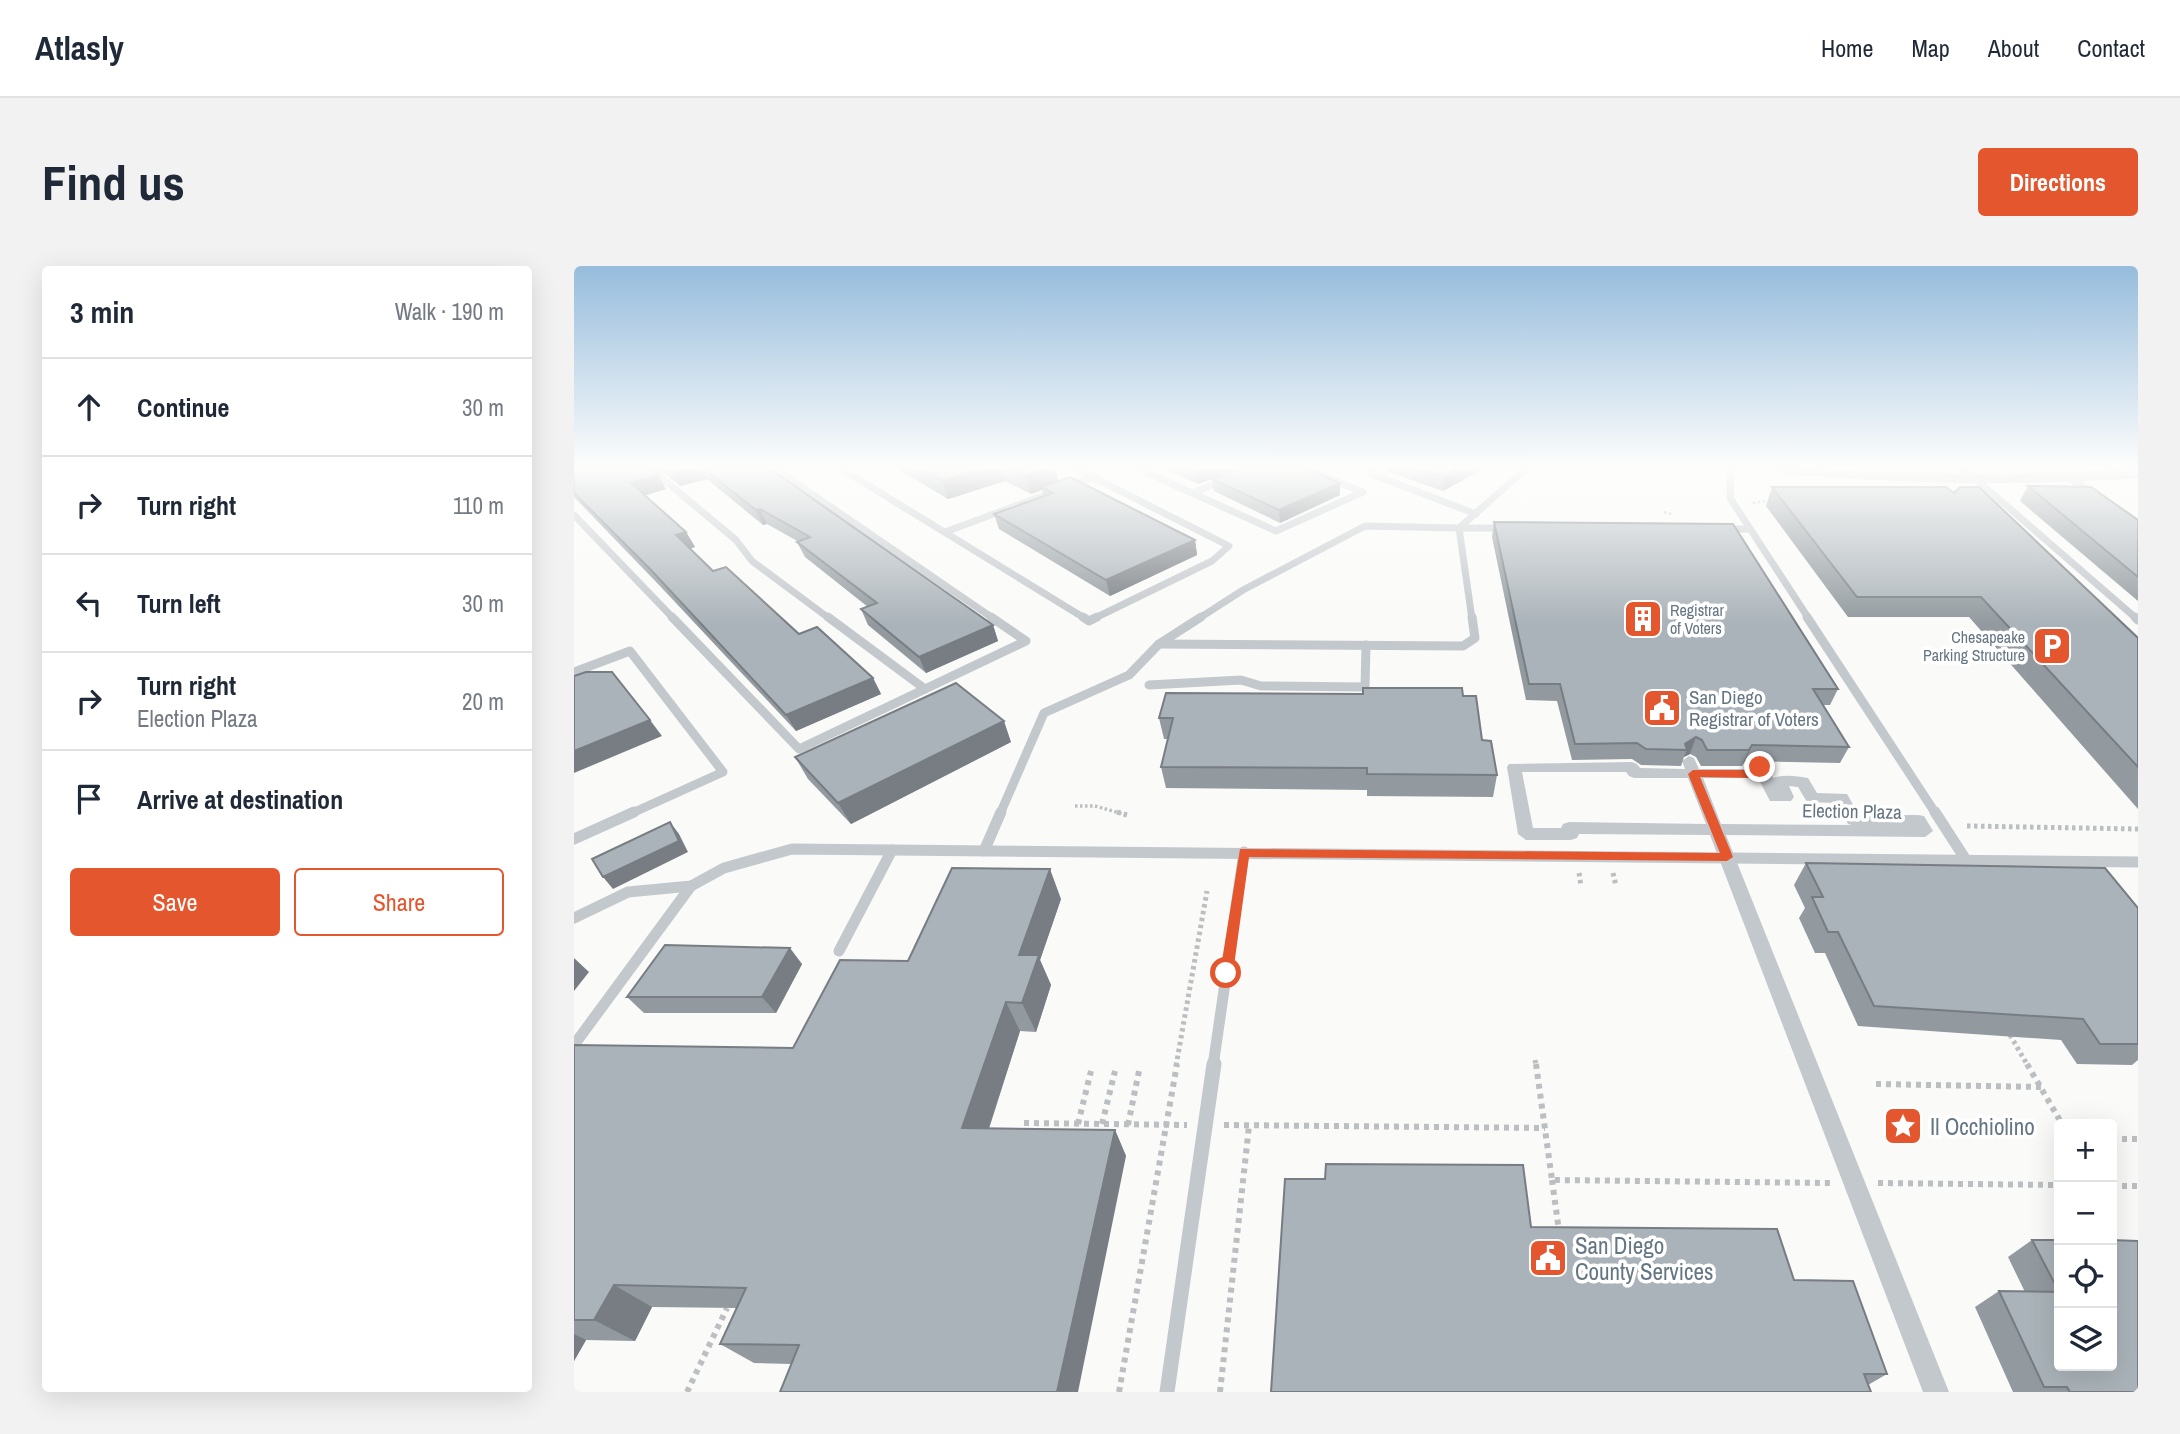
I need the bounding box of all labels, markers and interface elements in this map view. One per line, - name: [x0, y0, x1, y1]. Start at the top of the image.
- text: Atlasly: [35, 26, 124, 70]
- text: Home: [1821, 32, 1873, 64]
- text: Map: [1911, 32, 1950, 64]
- text: About: [1988, 32, 2039, 64]
- text: Contact: [2077, 32, 2145, 64]
- button: Directions: [1978, 148, 2138, 216]
- text: Find us: [42, 149, 185, 215]
- text: 3 min: [70, 292, 134, 332]
- text: Walk · 190 m: [395, 296, 504, 327]
- icon: ahead: [70, 388, 108, 426]
- text: Continue: [137, 390, 229, 425]
- text: 30 m: [462, 392, 504, 423]
- icon: right: [70, 486, 108, 524]
- text: Turn right: [137, 488, 236, 523]
- text: 110 m: [453, 490, 504, 521]
- icon: left: [70, 584, 108, 622]
- text: Turn left: [137, 586, 221, 621]
- text: 30 m: [462, 588, 504, 619]
- building icon: Registrar of Voters: [1622, 598, 1664, 640]
- place label: Registrar of Voters: [1670, 599, 1725, 639]
- parking icon: Chesapeake Parking Structure: [2031, 625, 2073, 667]
- place label: Chesapeake Parking Structure: [1923, 626, 2025, 666]
- text: Turn right: [137, 668, 236, 703]
- icon: right: [70, 682, 108, 720]
- place label: San Diego Registrar of Voters: [1689, 684, 1819, 732]
- text: 20 m: [462, 686, 504, 717]
- public building icon: San Diego Registrar of Voters: [1641, 687, 1683, 729]
- text: Election Plaza: [137, 703, 258, 734]
- route end: [1744, 751, 1775, 782]
- icon: arrive: [70, 780, 108, 818]
- text: Arrive at destination: [137, 782, 343, 817]
- street label: Election Plaza: [1802, 797, 1902, 825]
- button: Save: [70, 868, 280, 936]
- button: Share: [294, 868, 504, 936]
- route start: [1210, 957, 1241, 988]
- place icon: Il Occhiolino: [1882, 1105, 1924, 1147]
- place label: Il Occhiolino: [1930, 1111, 2035, 1142]
- map controls: [2054, 1119, 2117, 1371]
- button: +: [2054, 1119, 2117, 1182]
- button: −: [2054, 1182, 2117, 1245]
- place label: San Diego County Services: [1575, 1230, 1713, 1287]
- public building icon: San Diego County Services: [1527, 1237, 1569, 1279]
- button: locate: [2054, 1245, 2117, 1308]
- button: layers: [2054, 1308, 2117, 1371]

